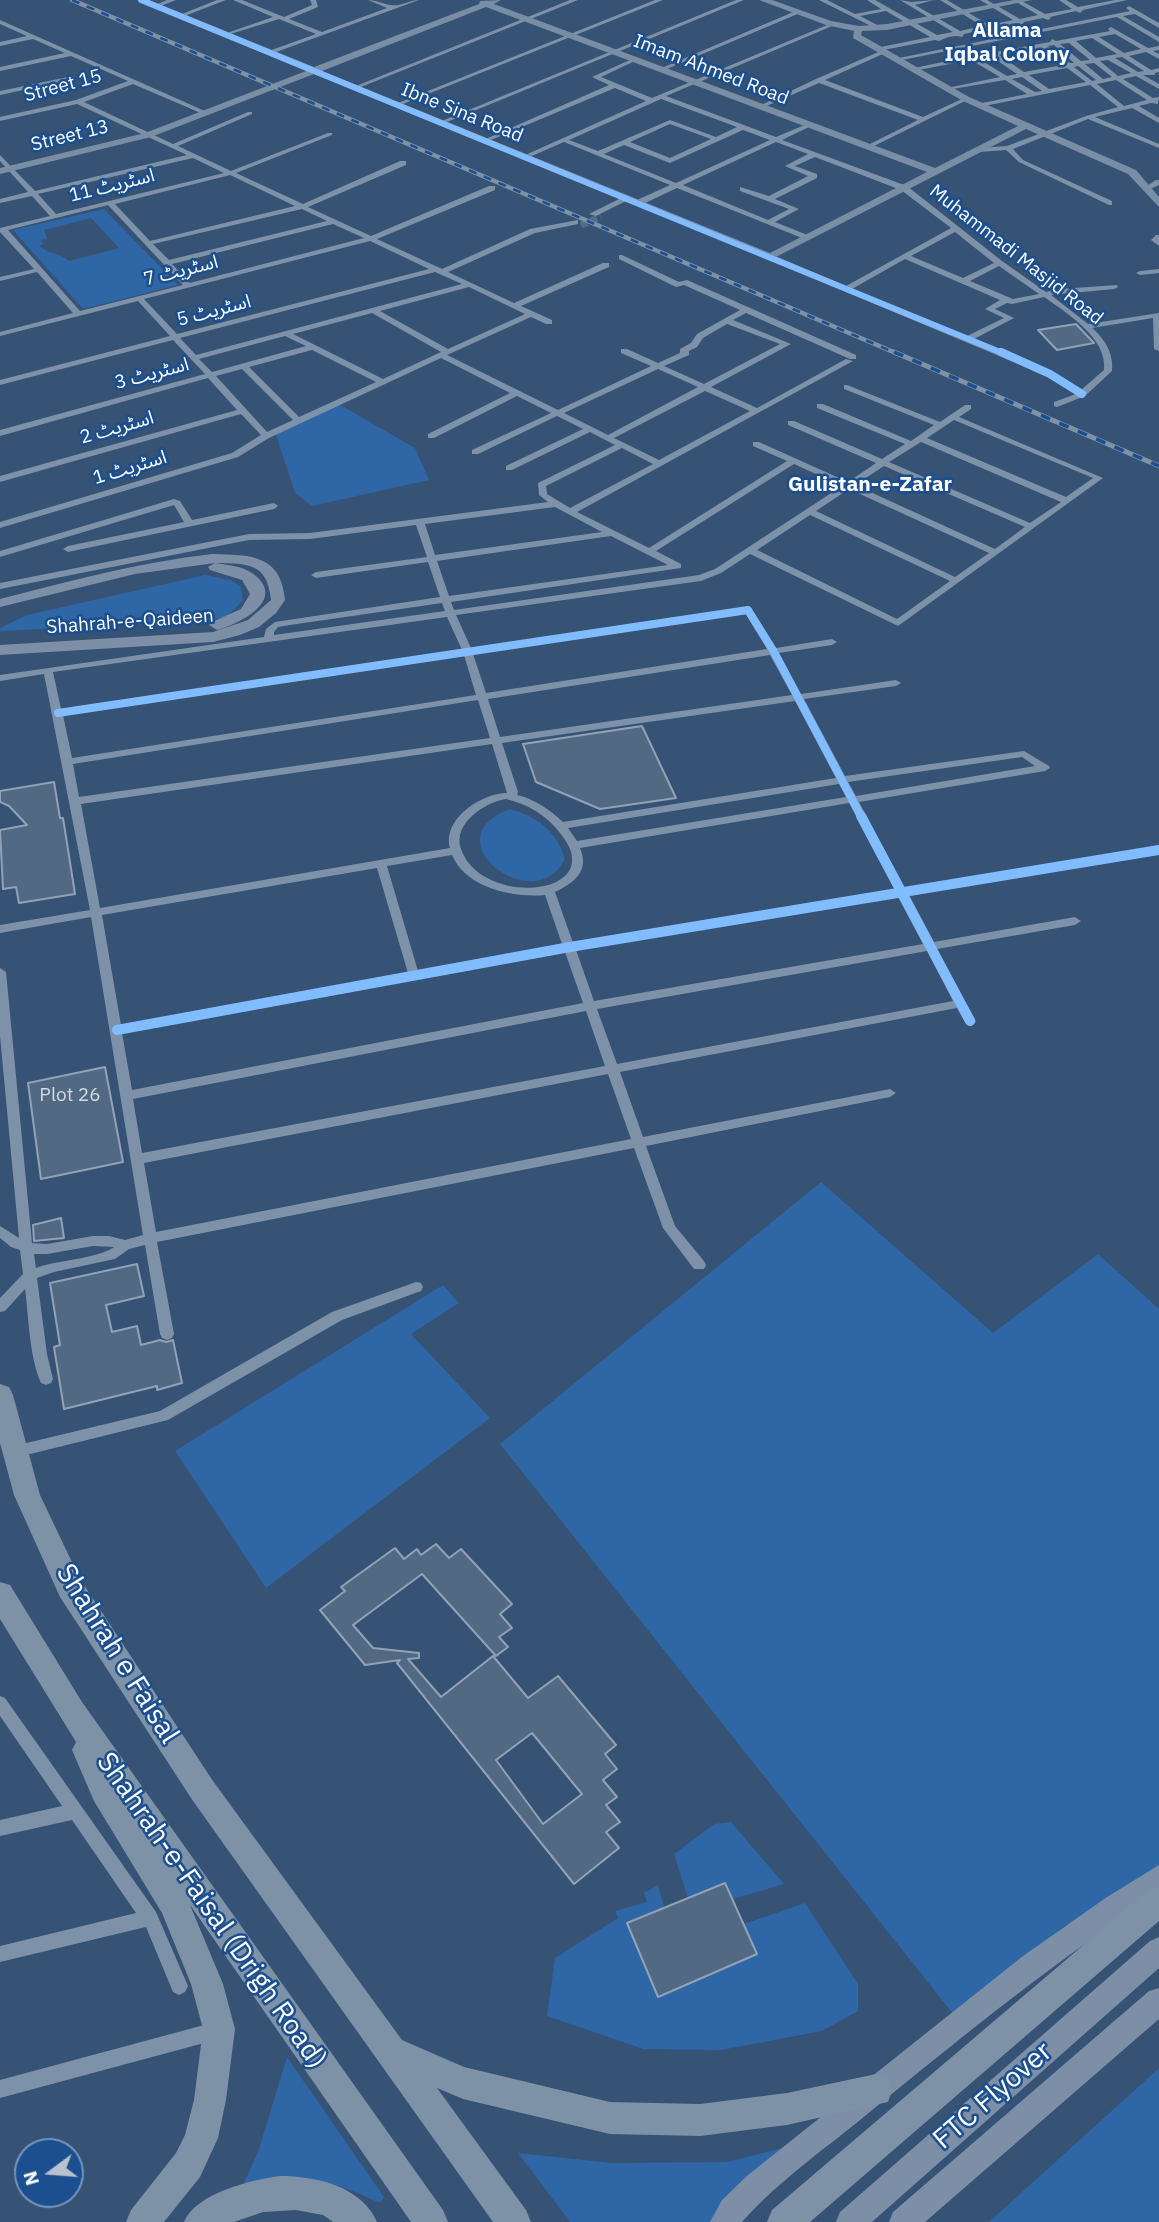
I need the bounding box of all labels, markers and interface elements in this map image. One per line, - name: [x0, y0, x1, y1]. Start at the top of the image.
- district label: Allama Iqbal Colony: [944, 18, 1070, 68]
- street label: Imam Ahmed Road: [630, 30, 792, 110]
- street label: Street 15: [22, 65, 104, 107]
- street label: Ibne Sina Road: [398, 78, 526, 148]
- street label: Street 13: [29, 115, 111, 157]
- street label: اسٹریٹ 11: [67, 164, 157, 208]
- street label: Muhammadi Masjid Road: [925, 180, 1107, 330]
- street label: اسٹریٹ 7: [141, 251, 221, 291]
- street label: اسٹریٹ 5: [174, 290, 254, 332]
- street label: اسٹریٹ 3: [112, 353, 192, 395]
- street label: اسٹریٹ 2: [77, 407, 157, 449]
- street label: اسٹریٹ 1: [90, 446, 170, 490]
- district label: Gulistan-e-Zafar: [788, 472, 952, 498]
- street label: Shahrah-e-Qaideen: [45, 605, 215, 639]
- house number: Plot 26: [39, 1085, 101, 1107]
- street label: Shahrah e Faisal: [48, 1558, 186, 1750]
- street label: Shahrah-e-Faisal (Drigh Road): [89, 1746, 333, 2076]
- street label: FTC Flyover: [927, 2035, 1059, 2157]
- north arrow: [14, 2138, 84, 2208]
- text: N: [17, 2168, 44, 2188]

